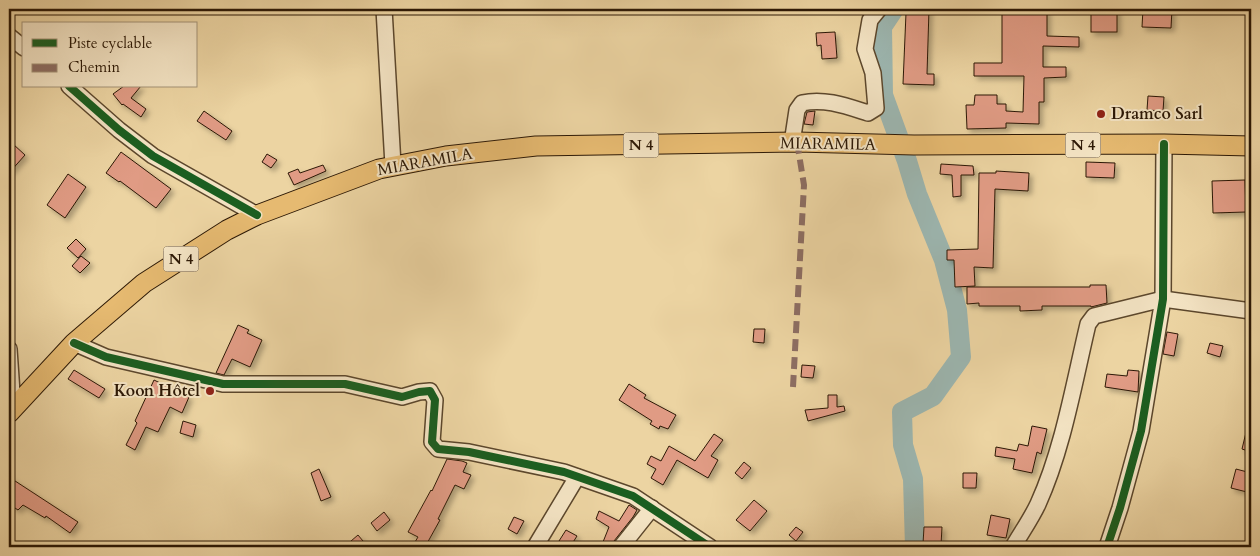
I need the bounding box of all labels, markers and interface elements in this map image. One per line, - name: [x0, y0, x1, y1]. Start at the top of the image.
- legend: [22, 22, 198, 88]
- text: Piste cyclable: [68, 33, 152, 53]
- text: Chemin: [68, 57, 120, 77]
- place label: Dramco Sarl: [1111, 103, 1203, 125]
- marker: Dramco Sarl: [1095, 108, 1107, 120]
- road number: N 4: [624, 132, 658, 158]
- street label: MIARAMILA: [780, 132, 877, 156]
- road number: N 4: [1066, 132, 1100, 158]
- street label: MIARAMILA: [376, 143, 475, 181]
- road number: N 4: [164, 246, 198, 272]
- place label: Koon Hôtel: [114, 380, 200, 402]
- marker: Koon Hôtel: [204, 385, 216, 397]

